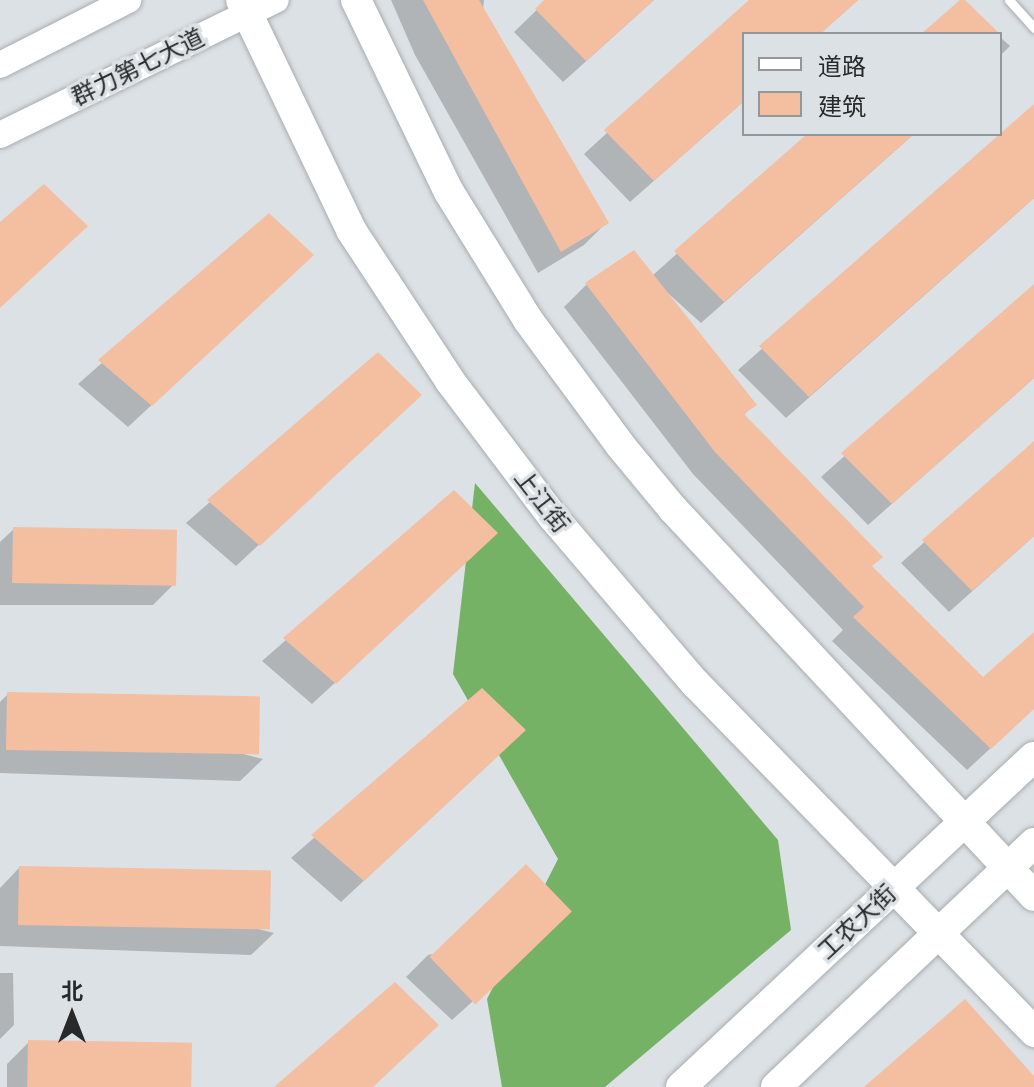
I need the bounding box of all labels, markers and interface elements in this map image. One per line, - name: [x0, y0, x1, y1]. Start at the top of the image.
- street label: 群力第七大道: [67, 22, 209, 112]
- legend: [742, 32, 1002, 136]
- text: 道路: [818, 50, 866, 82]
- text: 建筑: [818, 90, 866, 122]
- street label: 上江街: [508, 464, 576, 538]
- street label: 工农大街: [812, 879, 902, 965]
- north arrow: [32, 975, 112, 1055]
- text: 北: [61, 976, 83, 1005]

